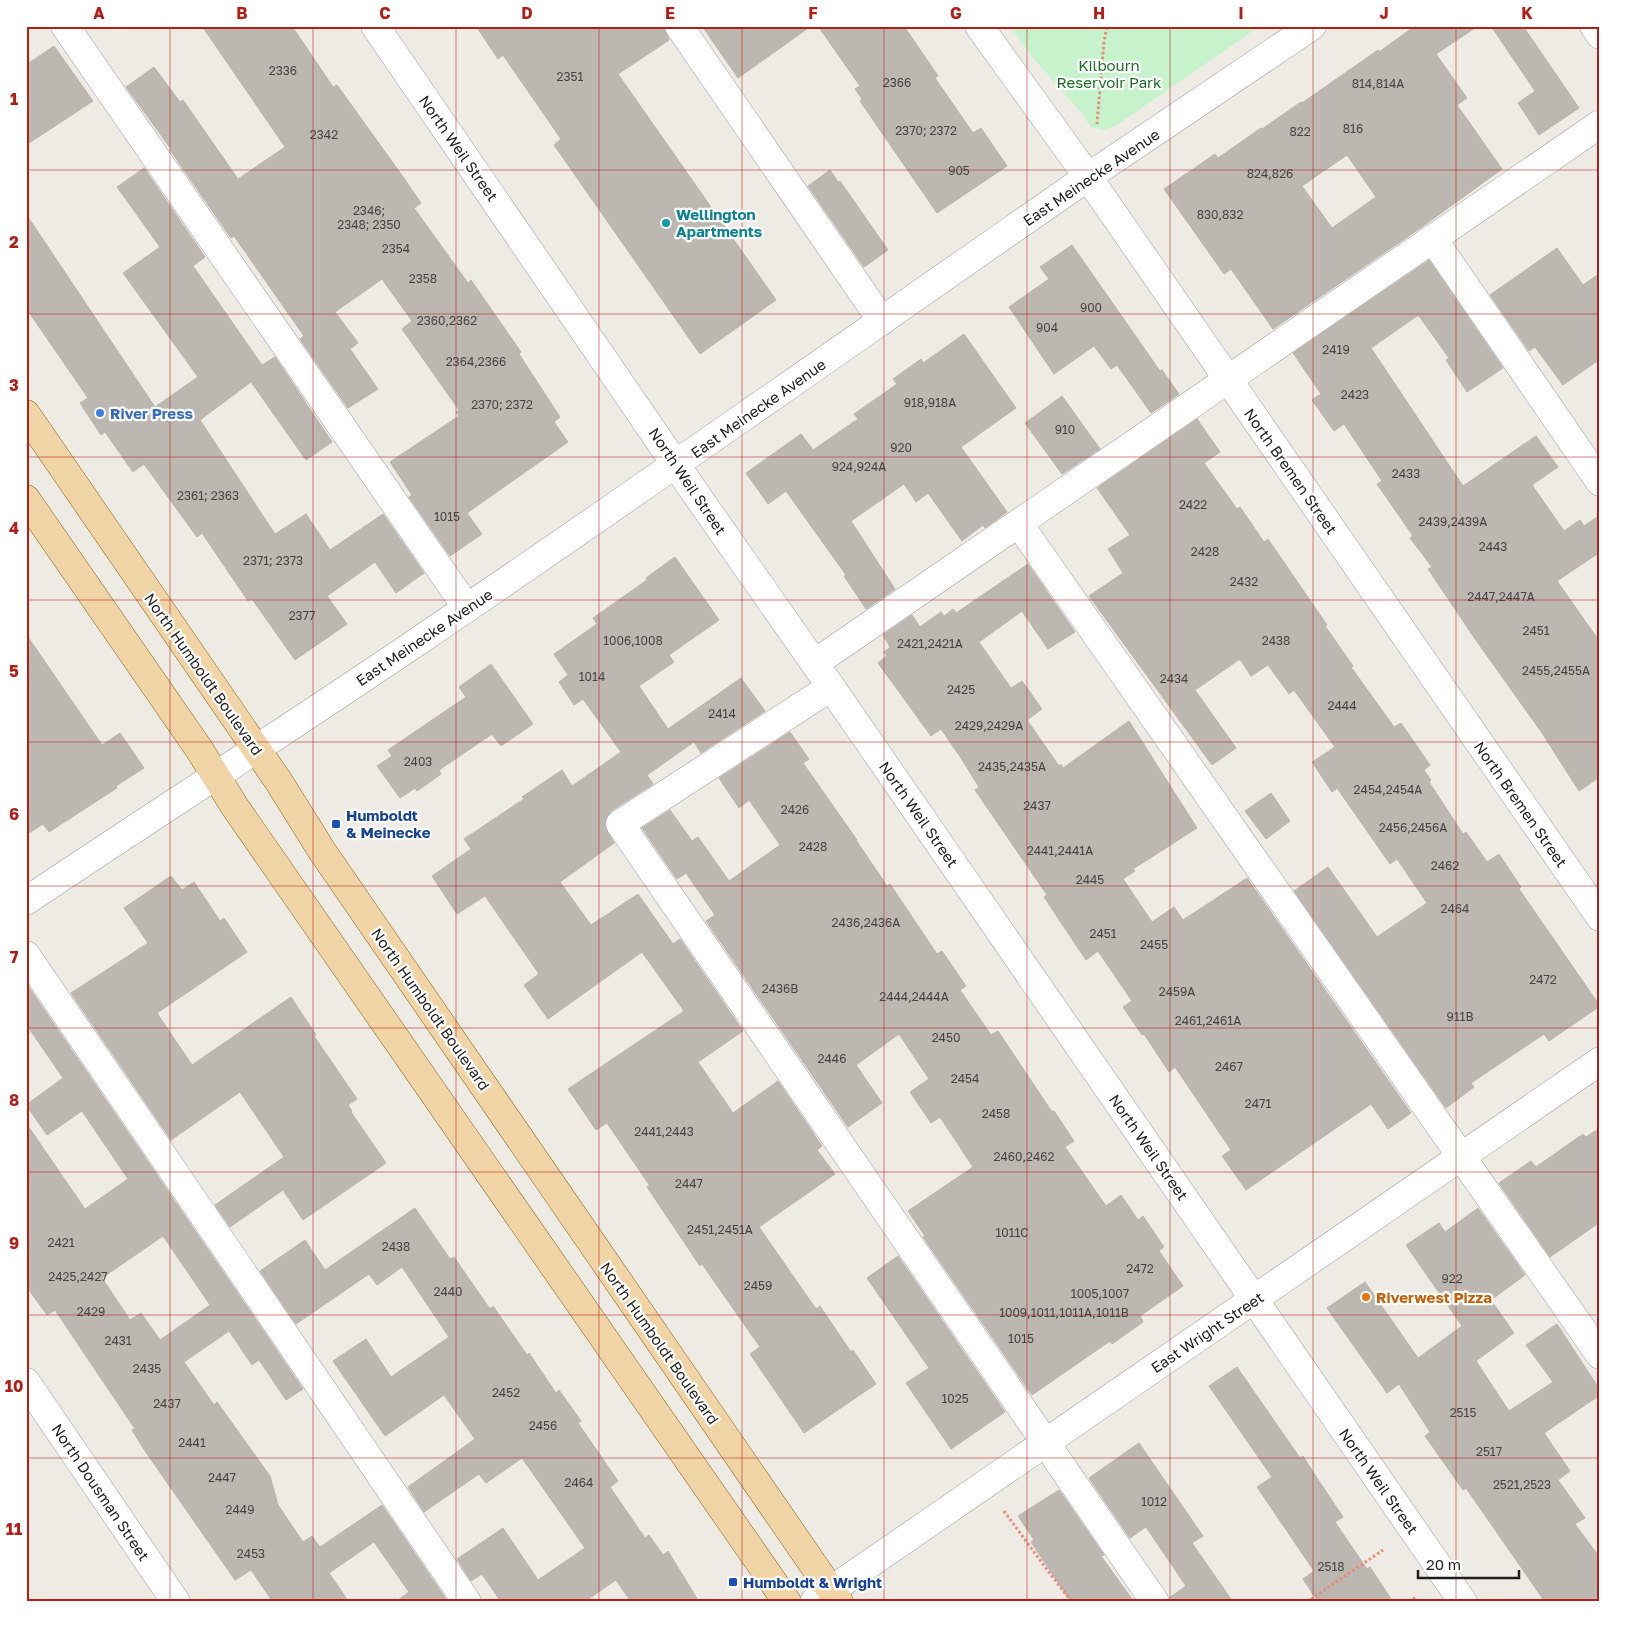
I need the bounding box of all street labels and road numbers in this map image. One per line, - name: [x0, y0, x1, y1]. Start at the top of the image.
- street label: North Weil Street: [416, 92, 502, 204]
- street label: East Meinecke Avenue: [1019, 125, 1163, 229]
- street label: East Meinecke Avenue: [687, 354, 829, 461]
- street label: North Bremen Street: [1241, 405, 1341, 537]
- street label: North Weil Street: [646, 424, 730, 538]
- street label: East Meinecke Avenue: [352, 585, 496, 689]
- street label: North Humboldt Boulevard: [141, 590, 267, 758]
- street label: North Bremen Street: [1471, 738, 1571, 870]
- street label: North Weil Street: [876, 758, 962, 870]
- street label: North Humboldt Boulevard: [368, 925, 494, 1093]
- street label: North Weil Street: [1106, 1091, 1192, 1203]
- street label: North Humboldt Boulevard: [597, 1259, 723, 1427]
- street label: East Wright Street: [1147, 1288, 1267, 1376]
- street label: North Dousman Street: [48, 1420, 154, 1564]
- street label: North Weil Street: [1336, 1425, 1422, 1537]

